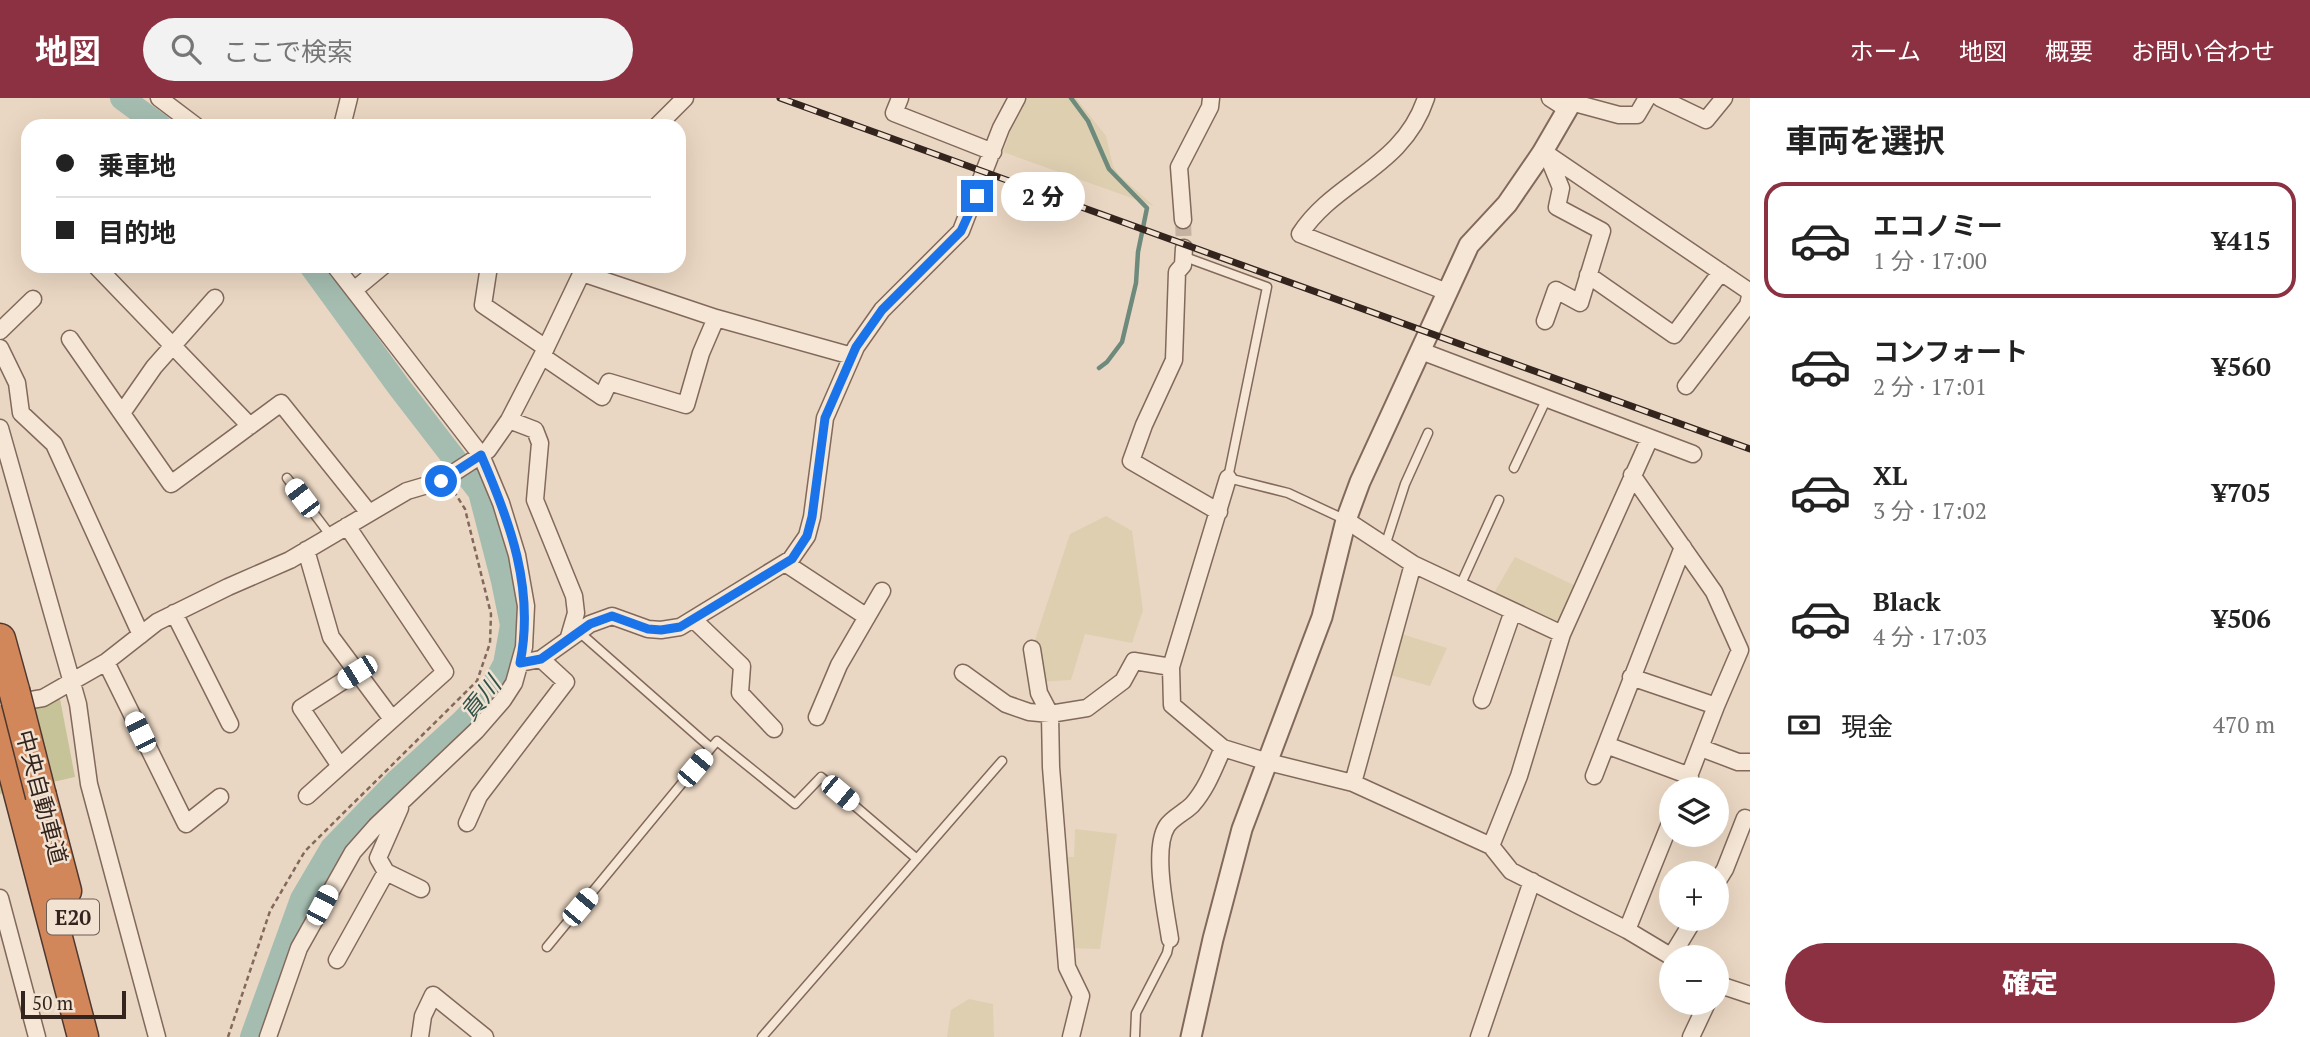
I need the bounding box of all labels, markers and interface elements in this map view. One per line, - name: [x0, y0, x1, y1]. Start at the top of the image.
- search box: [143, 18, 633, 81]
- text: 地図: [35, 29, 101, 72]
- icon: search: [167, 30, 205, 68]
- text: ここで検索: [223, 34, 353, 68]
- text: ホーム: [1850, 35, 1921, 67]
- text: 地図: [1959, 35, 2007, 67]
- text: 概要: [2045, 35, 2093, 67]
- text: お問い合わせ: [2131, 35, 2275, 67]
- text: 車両を選択: [1785, 119, 1945, 161]
- text: 乗車地: [98, 148, 176, 182]
- callout: 2 分: [1002, 172, 1086, 220]
- route end: [961, 180, 993, 212]
- text: 2 分: [1022, 181, 1064, 212]
- text: エコノミー: [1873, 208, 2003, 242]
- icon: car: [1789, 209, 1852, 272]
- text: 目的地: [98, 215, 176, 249]
- text: ¥415: [2212, 223, 2271, 257]
- text: 1 分 · 17:00: [1873, 245, 1987, 276]
- text: コンフォート: [1873, 334, 2028, 368]
- icon: car: [1789, 335, 1852, 398]
- text: ¥560: [2212, 349, 2271, 383]
- text: 2 分 · 17:01: [1873, 371, 1987, 402]
- text: XL: [1873, 458, 1907, 492]
- icon: car: [1789, 461, 1852, 524]
- route start: [425, 465, 457, 497]
- car: [281, 475, 324, 521]
- text: ¥705: [2212, 475, 2271, 509]
- text: 3 分 · 17:02: [1873, 495, 1987, 526]
- text: Black: [1873, 584, 1941, 618]
- icon: car: [1789, 587, 1852, 650]
- text: ¥506: [2212, 601, 2271, 635]
- text: 4 分 · 17:03: [1873, 621, 1987, 652]
- car: [334, 652, 381, 692]
- water label: 貢川: [452, 667, 509, 727]
- icon: cash: [1785, 706, 1823, 744]
- car: [122, 709, 159, 755]
- text: 現金: [1841, 709, 1893, 743]
- text: 470 m: [2213, 709, 2275, 740]
- street label: 中央自動車道: [9, 726, 75, 868]
- car: [674, 745, 717, 791]
- car: [818, 771, 863, 815]
- map controls: [1659, 777, 1729, 1015]
- button: layers: [1659, 777, 1729, 847]
- button: +: [1659, 861, 1729, 931]
- car: [303, 882, 342, 928]
- car: [559, 884, 602, 930]
- road number: E20: [47, 900, 99, 934]
- button: 確定: [1785, 943, 2275, 1023]
- button: −: [1659, 945, 1729, 1015]
- scale bar: [21, 988, 126, 1020]
- text: 50 m: [32, 990, 73, 1015]

